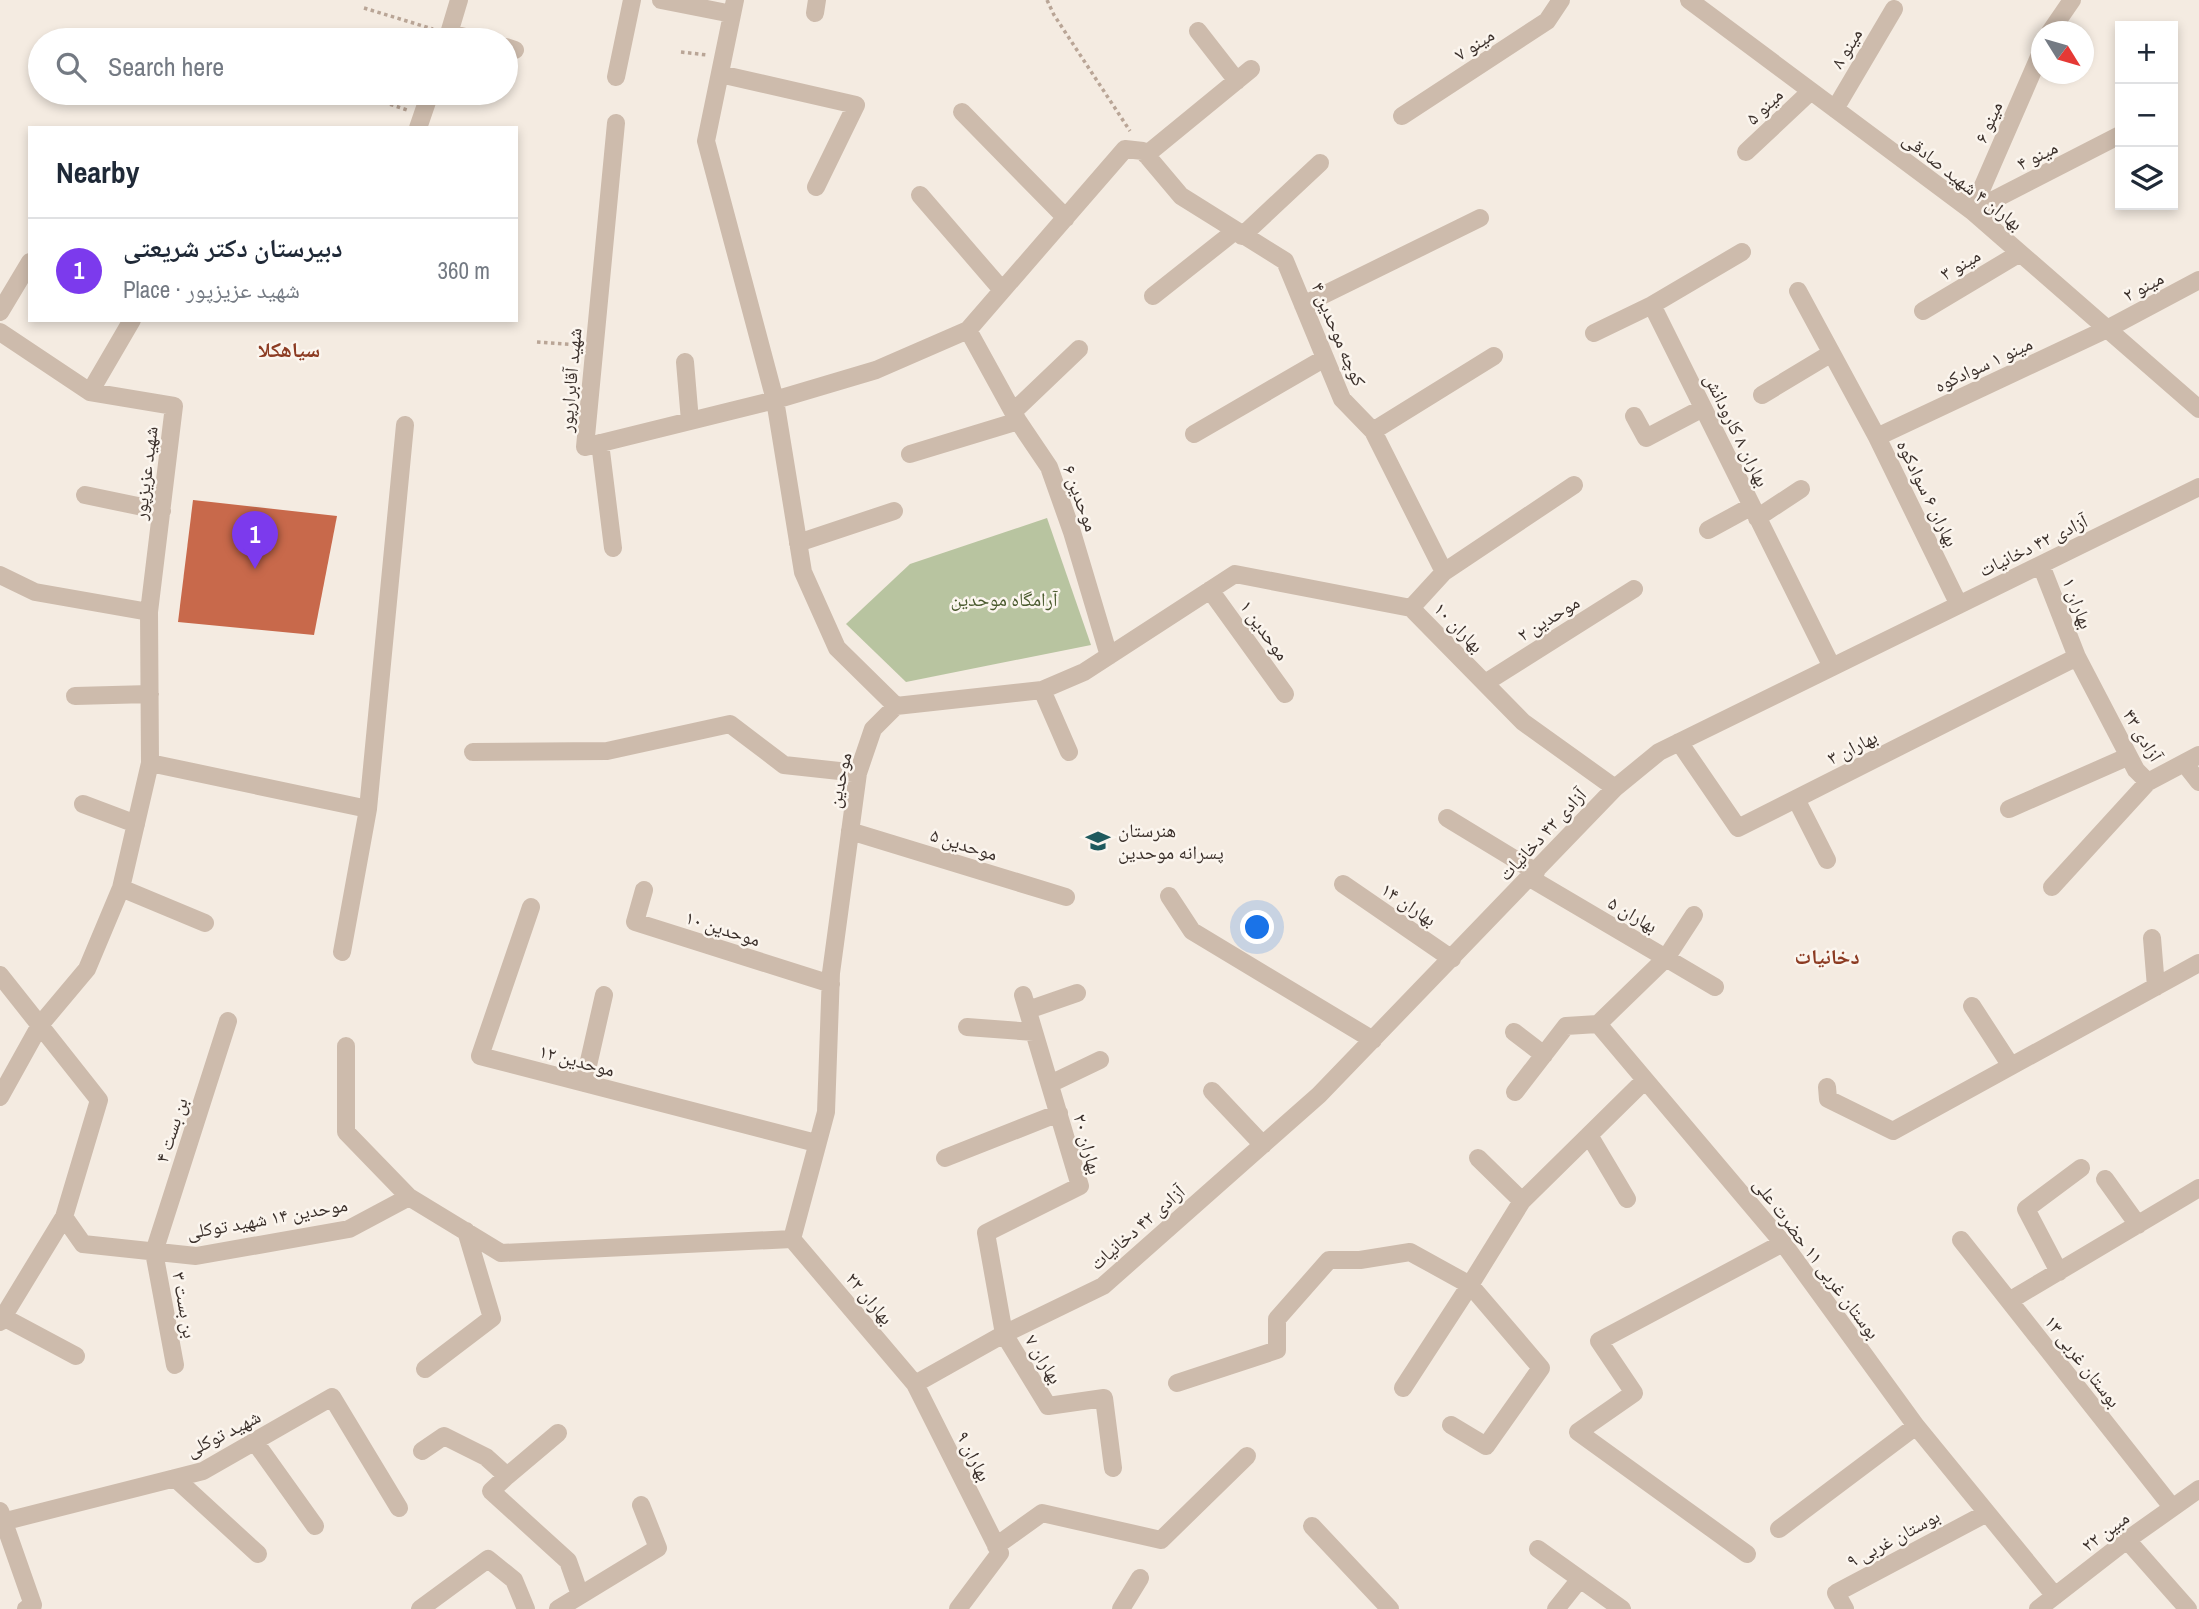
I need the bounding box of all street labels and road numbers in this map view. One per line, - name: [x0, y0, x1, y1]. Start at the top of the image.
- street label: مینو ۷: [1449, 21, 1499, 67]
- street label: مینو ۸: [1824, 23, 1868, 73]
- street label: مینو ۵: [1740, 82, 1788, 130]
- street label: مینو ۶: [1968, 97, 2008, 147]
- street label: بهاران ۴ شهید صادقی: [1897, 126, 2029, 236]
- street label: مینو ۴: [2012, 134, 2062, 176]
- street label: مینو ۳: [1935, 242, 1985, 286]
- street label: مینو ۲: [2118, 264, 2168, 308]
- street label: کوچه موحدین ۴: [1305, 278, 1373, 390]
- street label: شهید آقابرارپور: [552, 327, 588, 434]
- street label: مینو ۱ سوادکوه: [1930, 330, 2036, 398]
- street label: بهاران ۸ کارودانش: [1698, 369, 1776, 491]
- street label: شهید عزیزپور: [126, 425, 164, 522]
- street label: بهاران ۶ سوادکوه: [1891, 435, 1965, 551]
- street label: موحدین ۶: [1057, 461, 1105, 535]
- street label: آزادی ۴۲ دخانیات: [1974, 507, 2093, 583]
- street label: بهاران ۱: [2056, 574, 2100, 632]
- street label: موحدین ۲: [1512, 589, 1584, 647]
- street label: موحدین ۱: [1234, 594, 1296, 666]
- street label: بهاران ۱۰: [1428, 596, 1490, 658]
- street label: آزادی ۴۳: [2117, 704, 2170, 767]
- street label: بهاران ۳: [1822, 723, 1882, 771]
- street label: موحدین: [820, 750, 858, 810]
- street label: آزادی ۴۲ دخانیات: [1492, 781, 1593, 886]
- street label: موحدین ۵: [927, 821, 1001, 867]
- street label: بهاران ۱۴: [1376, 876, 1442, 932]
- street label: بهاران ۵: [1603, 889, 1663, 939]
- street label: موحدین ۱۰: [682, 904, 764, 952]
- street label: موحدین ۱۲: [536, 1037, 618, 1083]
- street label: بن بست ۴: [148, 1094, 194, 1166]
- street label: بهاران ۲۰: [1067, 1111, 1109, 1177]
- street label: بوستان غربی ۱۱ حضرت علی: [1748, 1172, 1886, 1344]
- street label: آزادی ۴۲ دخانیات: [1084, 1178, 1191, 1276]
- street label: موحدین ۱۴ شهید توکلی: [185, 1191, 349, 1245]
- street label: بهاران ۲۲: [840, 1266, 900, 1330]
- street label: بن بست ۳: [166, 1270, 204, 1340]
- street label: بوستان غربی ۱۳: [2039, 1309, 2127, 1413]
- street label: بهاران ۷: [1019, 1330, 1069, 1388]
- street label: شهید توکلی: [181, 1403, 265, 1463]
- street label: بهاران ۹: [950, 1426, 998, 1486]
- street label: بوستان غربی ۹: [1842, 1503, 1944, 1573]
- street label: مبین ۲۲: [2076, 1505, 2134, 1557]

